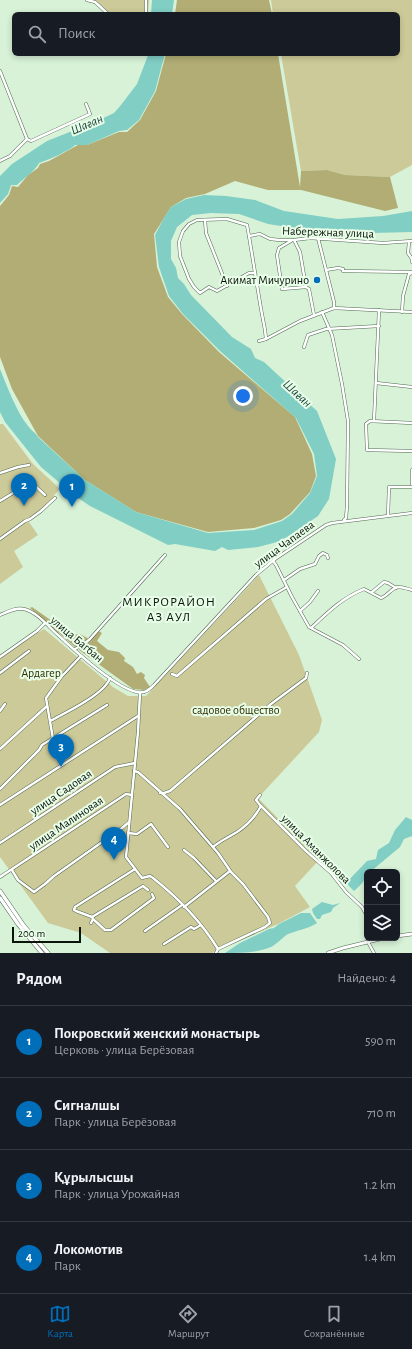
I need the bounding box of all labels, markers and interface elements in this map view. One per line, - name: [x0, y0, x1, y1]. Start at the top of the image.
- search box: [12, 12, 400, 56]
- icon: search: [26, 23, 48, 45]
- text: Поиск: [58, 26, 96, 41]
- water label: Шаған: [69, 112, 105, 138]
- street label: Набережная улица: [282, 224, 375, 241]
- place label: Акимат Мичурино: [220, 274, 309, 287]
- marker: Акимат Мичурино: [312, 275, 322, 285]
- water label: Шаған: [280, 378, 314, 410]
- your location: [233, 386, 253, 406]
- pin: 2: [11, 473, 37, 506]
- pin: 1: [59, 474, 85, 507]
- street label: улица Чапаева: [251, 518, 317, 571]
- district label: МИКРОРАЙОН АЗ АУЛ: [122, 595, 216, 624]
- street label: улица Багбан: [47, 613, 106, 665]
- park label: Ардагер: [21, 667, 61, 679]
- park label: садовое общество: [192, 704, 280, 716]
- pin: 3: [48, 734, 74, 767]
- street label: улица Садовая: [27, 767, 94, 818]
- street label: улица Малиновая: [26, 794, 106, 853]
- street label: улица Аманжолова: [278, 811, 353, 887]
- pin: 4: [101, 827, 127, 860]
- map controls: [364, 869, 400, 941]
- button: locate: [364, 869, 400, 905]
- button: layers: [364, 905, 400, 941]
- scale bar: [12, 925, 81, 944]
- text: 200 m: [18, 928, 45, 939]
- text: Рядом: [16, 970, 62, 987]
- text: Найдено: 4: [337, 972, 396, 985]
- text: Покровский женский монастырь: [54, 1026, 260, 1041]
- text: 1: [27, 1035, 31, 1048]
- text: 590 m: [365, 1035, 396, 1048]
- text: Церковь · улица Берёзовая: [54, 1044, 194, 1057]
- text: Сигналшы: [54, 1098, 120, 1113]
- text: 2: [26, 1107, 32, 1120]
- text: 710 m: [367, 1107, 396, 1120]
- text: Парк · улица Берёзовая: [54, 1116, 176, 1129]
- text: Құрылысшы: [54, 1170, 134, 1185]
- text: 3: [26, 1179, 32, 1192]
- text: 1.2 km: [364, 1179, 396, 1192]
- text: Парк · улица Урожайная: [54, 1188, 180, 1201]
- text: Локомотив: [54, 1242, 123, 1257]
- text: 4: [26, 1251, 32, 1264]
- text: 1.4 km: [364, 1251, 396, 1264]
- text: Парк: [54, 1260, 81, 1273]
- tab: Карта: [47, 1303, 73, 1340]
- tab: Маршрут: [168, 1303, 209, 1340]
- tab: Сохранённые: [304, 1303, 365, 1340]

